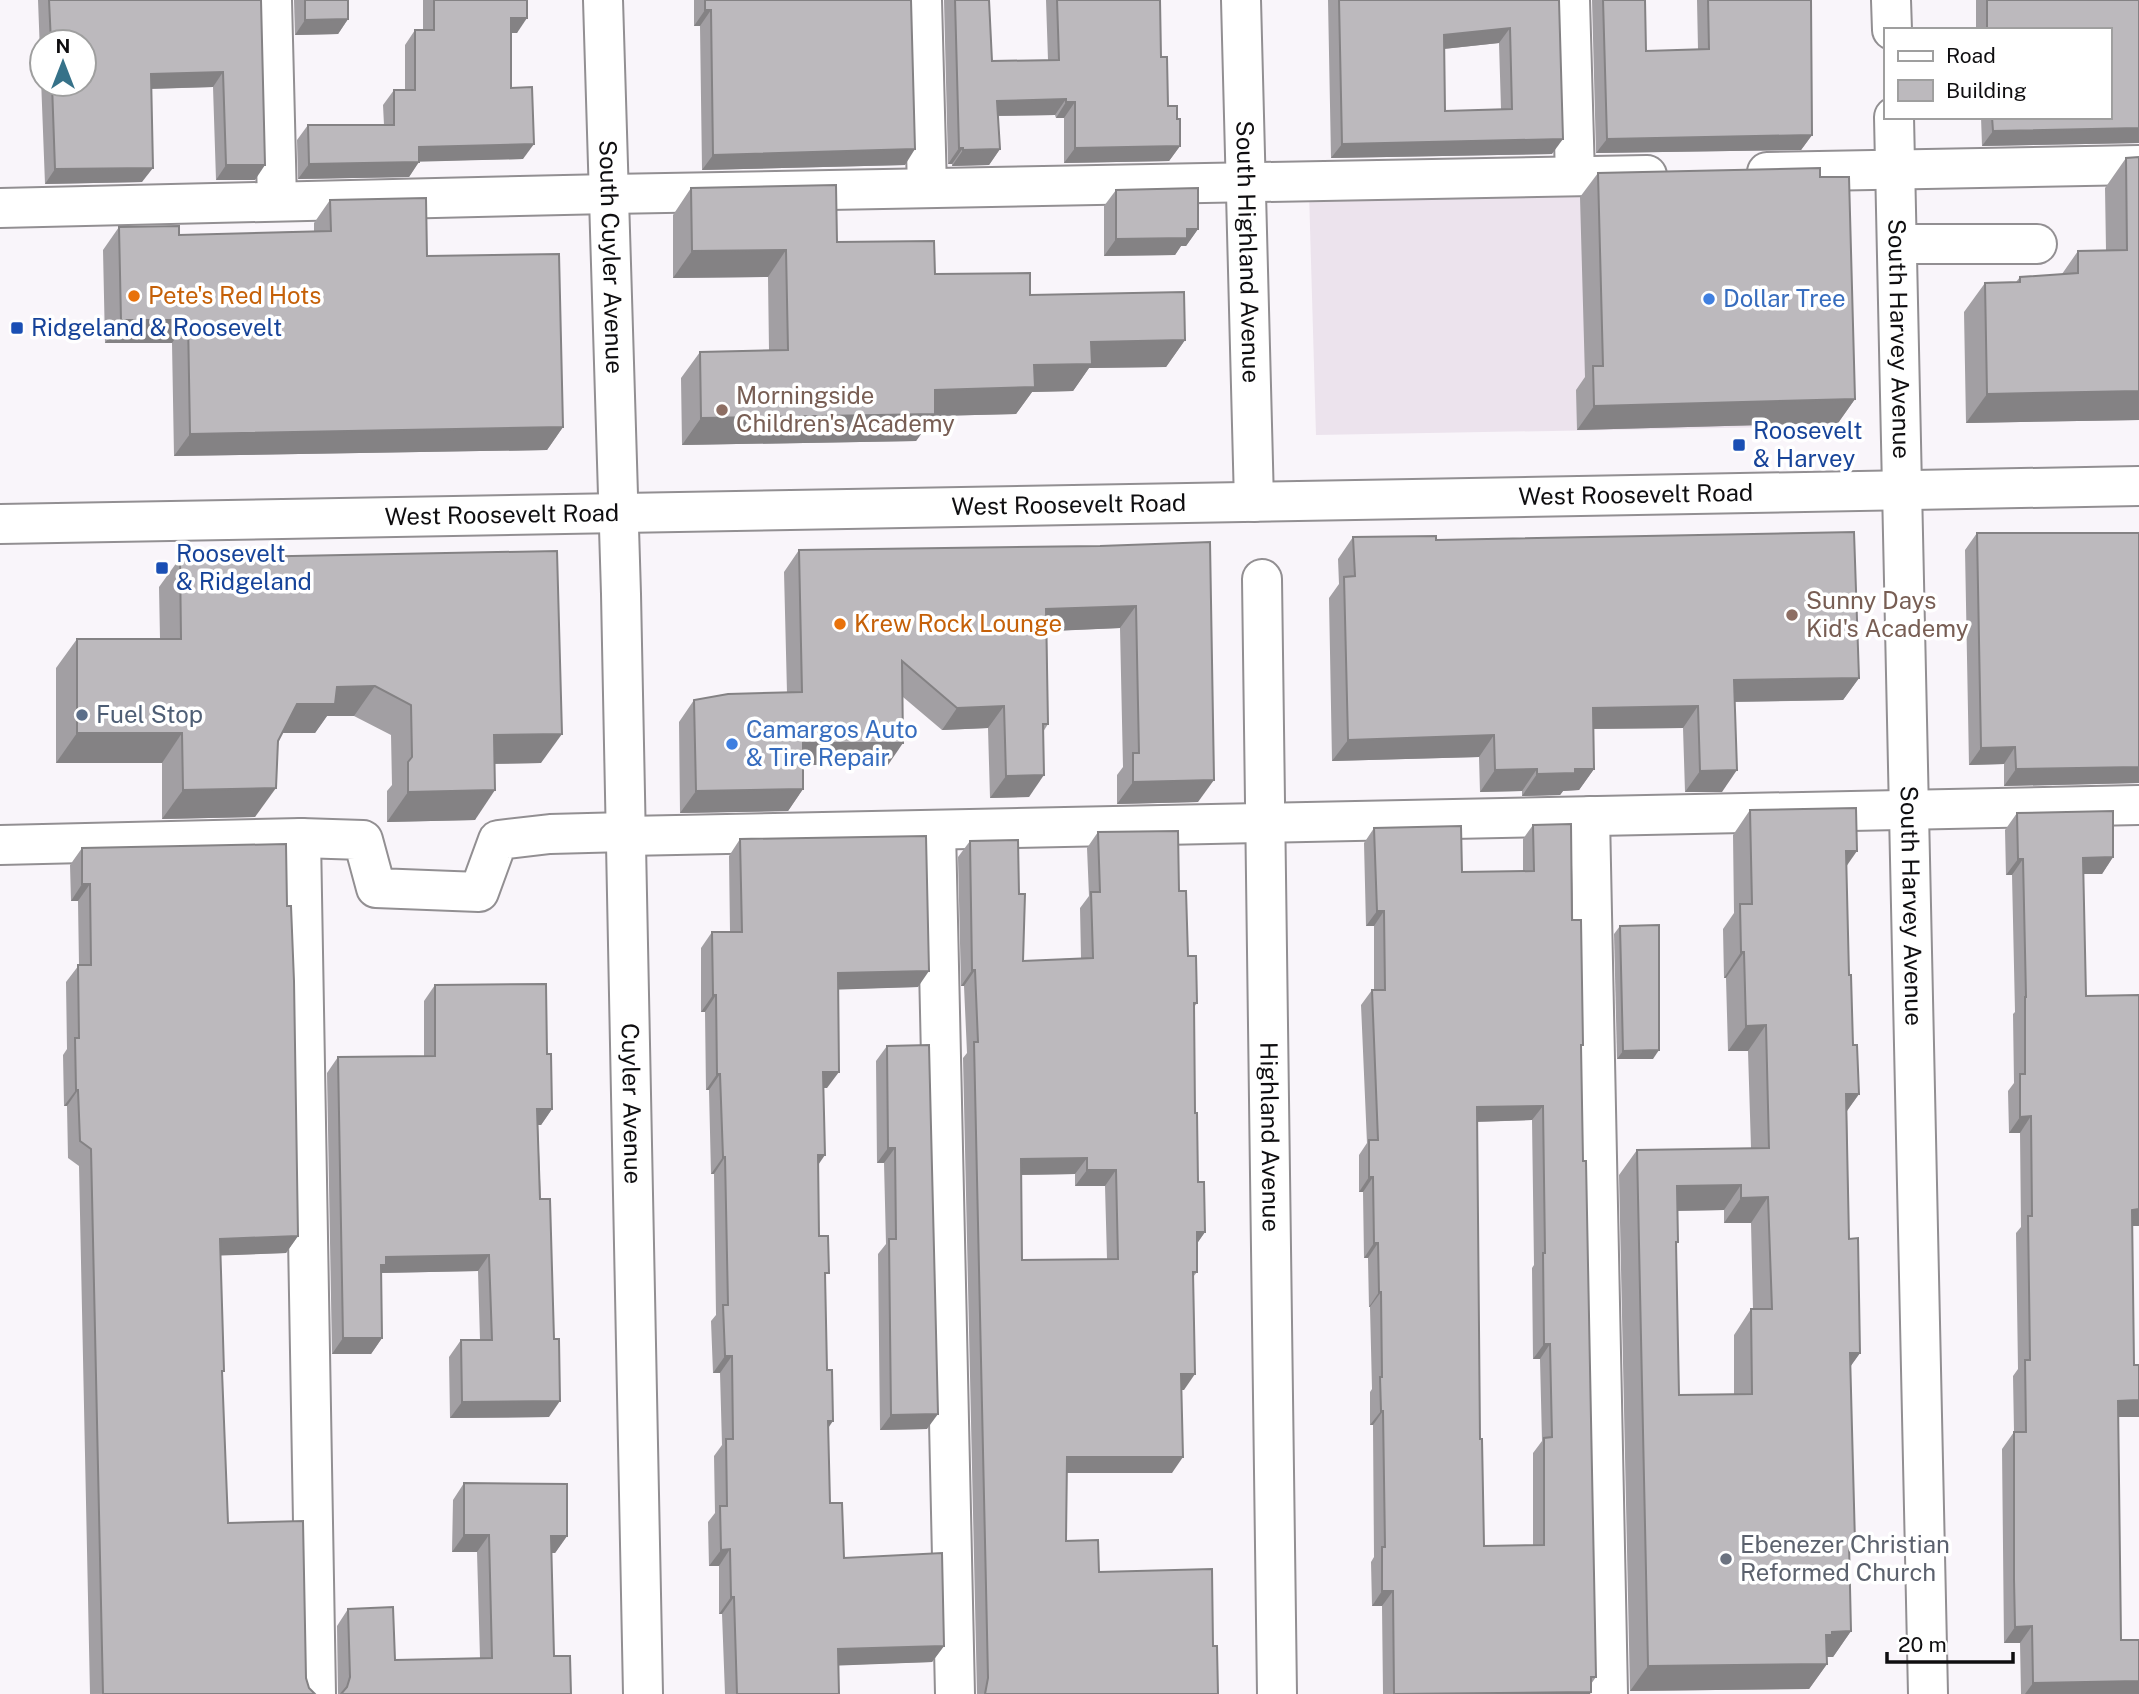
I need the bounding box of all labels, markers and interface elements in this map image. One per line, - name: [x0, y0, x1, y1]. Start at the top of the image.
- north arrow: [28, 28, 98, 98]
- legend: [1884, 28, 2111, 119]
- text: N: [56, 35, 70, 57]
- text: Road: [1946, 43, 1996, 68]
- text: Building: [1946, 78, 2027, 103]
- street label: South Highland Avenue: [1231, 120, 1266, 384]
- street label: South Cuyler Avenue: [594, 140, 629, 374]
- street label: South Harvey Avenue: [1883, 219, 1916, 459]
- place label: Pete's Red Hots: [148, 281, 321, 309]
- place label: Dollar Tree: [1723, 284, 1846, 312]
- marker: Pete's Red Hots: [126, 288, 142, 304]
- marker: Dollar Tree: [1701, 291, 1717, 307]
- place label: Ridgeland & Roosevelt: [31, 313, 282, 341]
- marker: Ridgeland & Roosevelt: [9, 320, 25, 336]
- place label: Morningside Children's Academy: [736, 381, 955, 437]
- marker: Morningside Children's Academy: [714, 402, 730, 418]
- place label: Roosevelt & Harvey: [1753, 416, 1863, 472]
- marker: Roosevelt & Harvey: [1731, 437, 1747, 453]
- street label: West Roosevelt Road: [1518, 478, 1753, 510]
- street label: West Roosevelt Road: [951, 488, 1186, 520]
- street label: West Roosevelt Road: [384, 498, 620, 530]
- place label: Roosevelt & Ridgeland: [176, 539, 312, 595]
- marker: Roosevelt & Ridgeland: [154, 560, 170, 576]
- place label: Sunny Days Kid's Academy: [1806, 586, 1969, 642]
- marker: Sunny Days Kid's Academy: [1784, 607, 1800, 623]
- place label: Krew Rock Lounge: [854, 609, 1062, 637]
- marker: Krew Rock Lounge: [832, 616, 848, 632]
- place label: Fuel Stop: [96, 700, 203, 728]
- marker: Fuel Stop: [74, 707, 90, 723]
- place label: Camargos Auto & Tire Repair: [746, 715, 918, 771]
- marker: Camargos Auto & Tire Repair: [724, 736, 740, 752]
- street label: South Harvey Avenue: [1895, 785, 1929, 1026]
- street label: Cuyler Avenue: [617, 1023, 648, 1185]
- street label: Highland Avenue: [1255, 1042, 1286, 1232]
- place label: Ebenezer Christian Reformed Church: [1740, 1530, 1950, 1586]
- marker: Ebenezer Christian Reformed Church: [1718, 1551, 1734, 1567]
- scale bar: [1887, 1620, 2013, 1664]
- text: 20 m: [1898, 1632, 1947, 1657]

